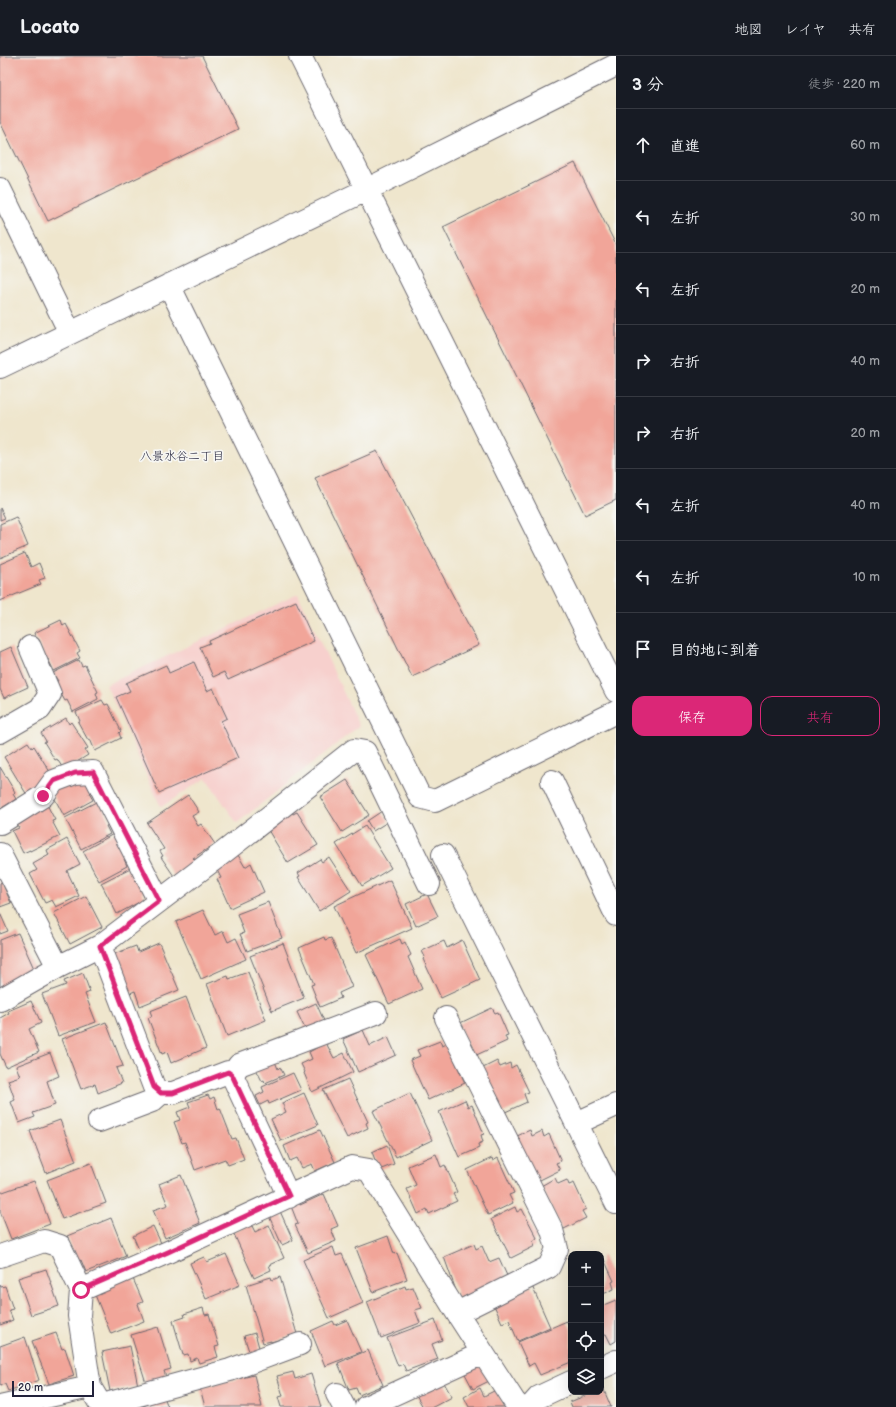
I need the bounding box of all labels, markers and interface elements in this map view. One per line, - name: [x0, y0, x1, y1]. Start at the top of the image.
- text: Locato: [20, 16, 80, 39]
- text: 地図: [735, 21, 763, 38]
- text: レイヤ: [785, 21, 826, 38]
- text: 共有: [848, 21, 876, 38]
- text: 3 分: [632, 75, 664, 95]
- text: 徒歩 · 220 m: [808, 76, 880, 92]
- icon: ahead: [632, 134, 654, 156]
- text: 直進: [670, 137, 700, 156]
- text: 60 m: [850, 137, 880, 153]
- icon: left: [632, 206, 654, 228]
- text: 左折: [670, 209, 700, 228]
- text: 30 m: [850, 209, 880, 225]
- icon: left: [632, 278, 654, 300]
- text: 左折: [670, 281, 700, 300]
- text: 20 m: [850, 281, 880, 297]
- icon: right: [632, 350, 654, 372]
- text: 右折: [670, 353, 700, 372]
- text: 40 m: [850, 353, 880, 369]
- icon: right: [632, 422, 654, 444]
- text: 右折: [670, 425, 700, 444]
- text: 20 m: [850, 425, 880, 441]
- district label: 八景水谷二丁目: [140, 449, 224, 464]
- icon: left: [632, 494, 654, 516]
- text: 左折: [670, 497, 700, 516]
- text: 40 m: [850, 497, 880, 513]
- icon: left: [632, 566, 654, 588]
- text: 左折: [670, 569, 700, 588]
- text: 10 m: [853, 569, 880, 585]
- icon: arrive: [632, 638, 654, 660]
- text: 目的地に到着: [670, 641, 760, 660]
- button: 保存: [632, 696, 752, 736]
- button: 共有: [760, 696, 880, 736]
- route end: [34, 787, 52, 805]
- map controls: [568, 1251, 604, 1395]
- button: +: [568, 1251, 604, 1287]
- route start: [72, 1281, 90, 1299]
- button: −: [568, 1287, 604, 1323]
- button: locate: [568, 1323, 604, 1359]
- button: layers: [568, 1359, 604, 1395]
- scale bar: [12, 1379, 94, 1398]
- text: 20 m: [18, 1381, 43, 1394]

